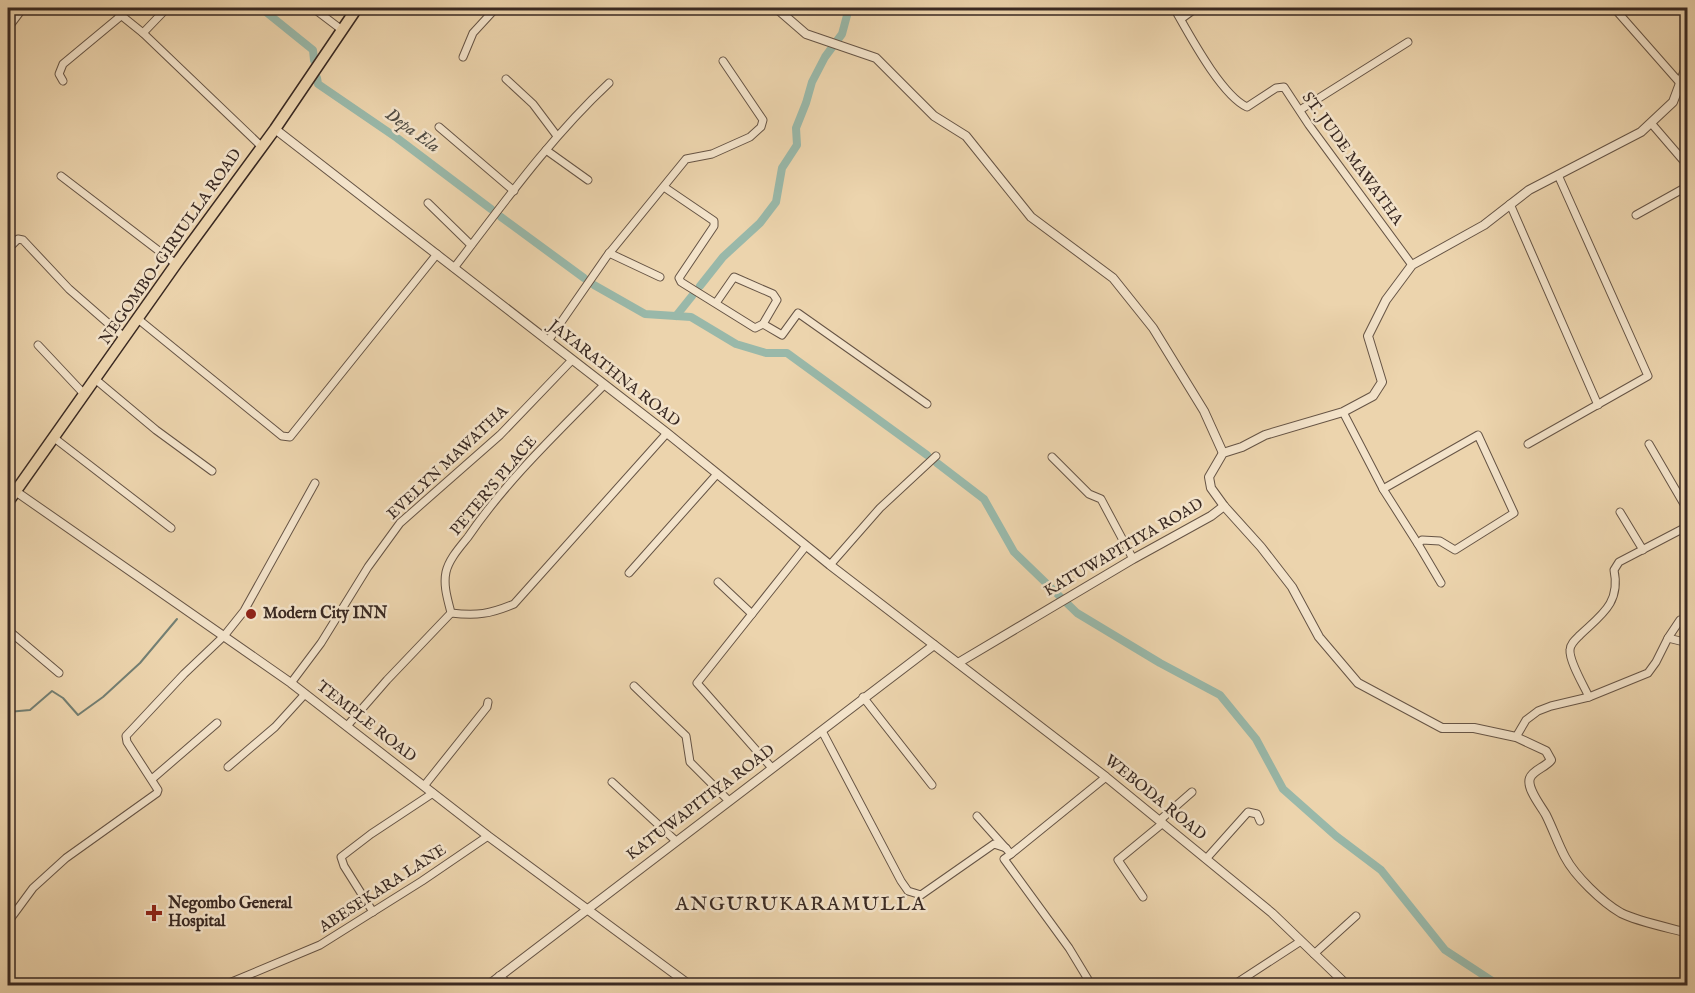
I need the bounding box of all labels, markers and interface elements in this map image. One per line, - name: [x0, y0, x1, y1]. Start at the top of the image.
- street label: ST. JUDE MAWATHA: [1297, 89, 1408, 230]
- water label: Depa Ela: [380, 104, 444, 158]
- street label: NEGOMBO-GIRIULLA ROAD: [95, 145, 247, 349]
- street label: JAYARATHNA ROAD: [542, 315, 684, 432]
- street label: EVELYN MAWATHA: [383, 401, 514, 524]
- street label: PETER'S PLACE: [446, 432, 542, 540]
- street label: KATUWAPITIYA ROAD: [1041, 494, 1207, 602]
- place label: Modern City INN: [263, 604, 387, 624]
- marker: Modern City INN: [244, 607, 258, 621]
- street label: TEMPLE ROAD: [312, 677, 420, 767]
- street label: KATUWAPITIYA ROAD: [623, 741, 779, 865]
- street label: WEBODA ROAD: [1100, 751, 1210, 845]
- street label: ABESEKARA LANE: [315, 840, 450, 938]
- district label: ANGURUKARAMULLA: [674, 892, 927, 917]
- place label: Negombo General Hospital: [167, 894, 293, 932]
- marker: Negombo General Hospital: [145, 904, 163, 922]

